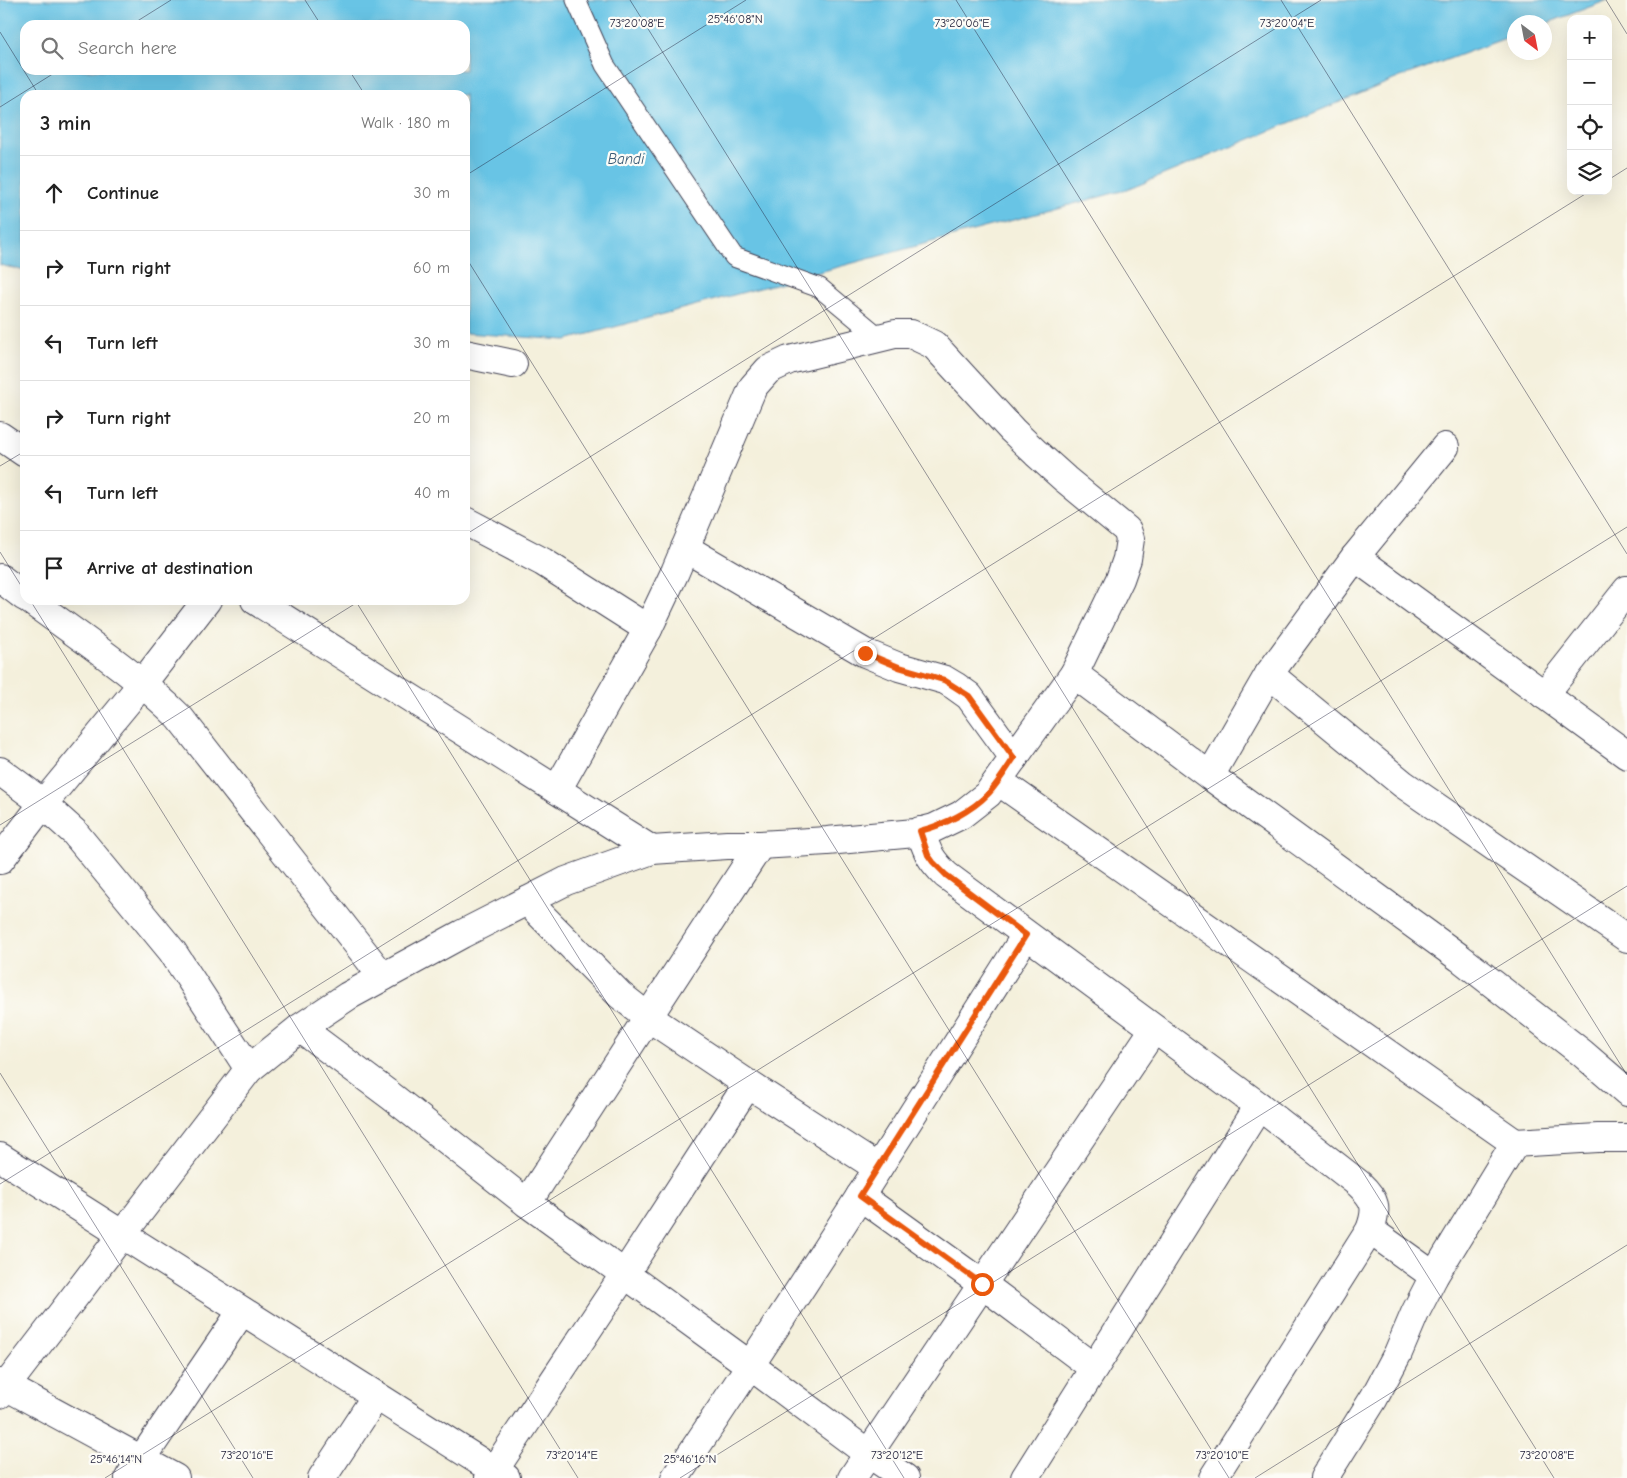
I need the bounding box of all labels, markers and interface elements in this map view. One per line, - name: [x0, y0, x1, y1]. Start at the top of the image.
- text: 25°46'08"N: [707, 12, 763, 26]
- north arrow: [1507, 15, 1552, 60]
- map controls: [1567, 15, 1612, 195]
- button: +: [1567, 15, 1612, 60]
- text: 73°20'08"E: [610, 16, 664, 30]
- text: 73°20'06"E: [935, 16, 990, 30]
- text: 73°20'04"E: [1260, 16, 1314, 30]
- search box: [20, 20, 470, 75]
- icon: search: [38, 34, 66, 62]
- text: Search here: [78, 37, 177, 59]
- button: −: [1567, 60, 1612, 105]
- button: locate: [1567, 105, 1612, 150]
- text: 3 min: [40, 111, 91, 135]
- text: Walk · 180 m: [361, 114, 450, 132]
- water label: Bandi: [608, 150, 645, 168]
- button: layers: [1567, 150, 1612, 195]
- icon: ahead: [40, 179, 68, 207]
- text: Continue: [87, 182, 159, 204]
- text: 30 m: [414, 184, 450, 202]
- icon: right: [40, 254, 68, 282]
- text: Turn right: [87, 257, 171, 279]
- text: 60 m: [413, 259, 450, 277]
- icon: left: [40, 329, 68, 357]
- text: Turn left: [87, 332, 158, 354]
- text: 30 m: [414, 334, 450, 352]
- icon: right: [40, 404, 68, 432]
- text: Turn right: [87, 407, 171, 429]
- text: 20 m: [413, 409, 450, 427]
- icon: left: [40, 479, 68, 507]
- text: Turn left: [87, 482, 158, 504]
- text: 40 m: [414, 484, 450, 502]
- icon: arrive: [40, 554, 68, 582]
- text: Arrive at destination: [87, 557, 253, 579]
- route end: [854, 642, 877, 665]
- route start: [971, 1273, 994, 1296]
- text: 73°20'16"E: [221, 1448, 273, 1462]
- text: 73°20'14"E: [546, 1448, 598, 1462]
- text: 73°20'12"E: [871, 1448, 923, 1462]
- text: 73°20'10"E: [1195, 1448, 1249, 1462]
- text: 73°20'08"E: [1520, 1448, 1574, 1462]
- text: 25°46'14"N: [90, 1452, 142, 1466]
- text: 25°46'16"N: [664, 1452, 716, 1466]

